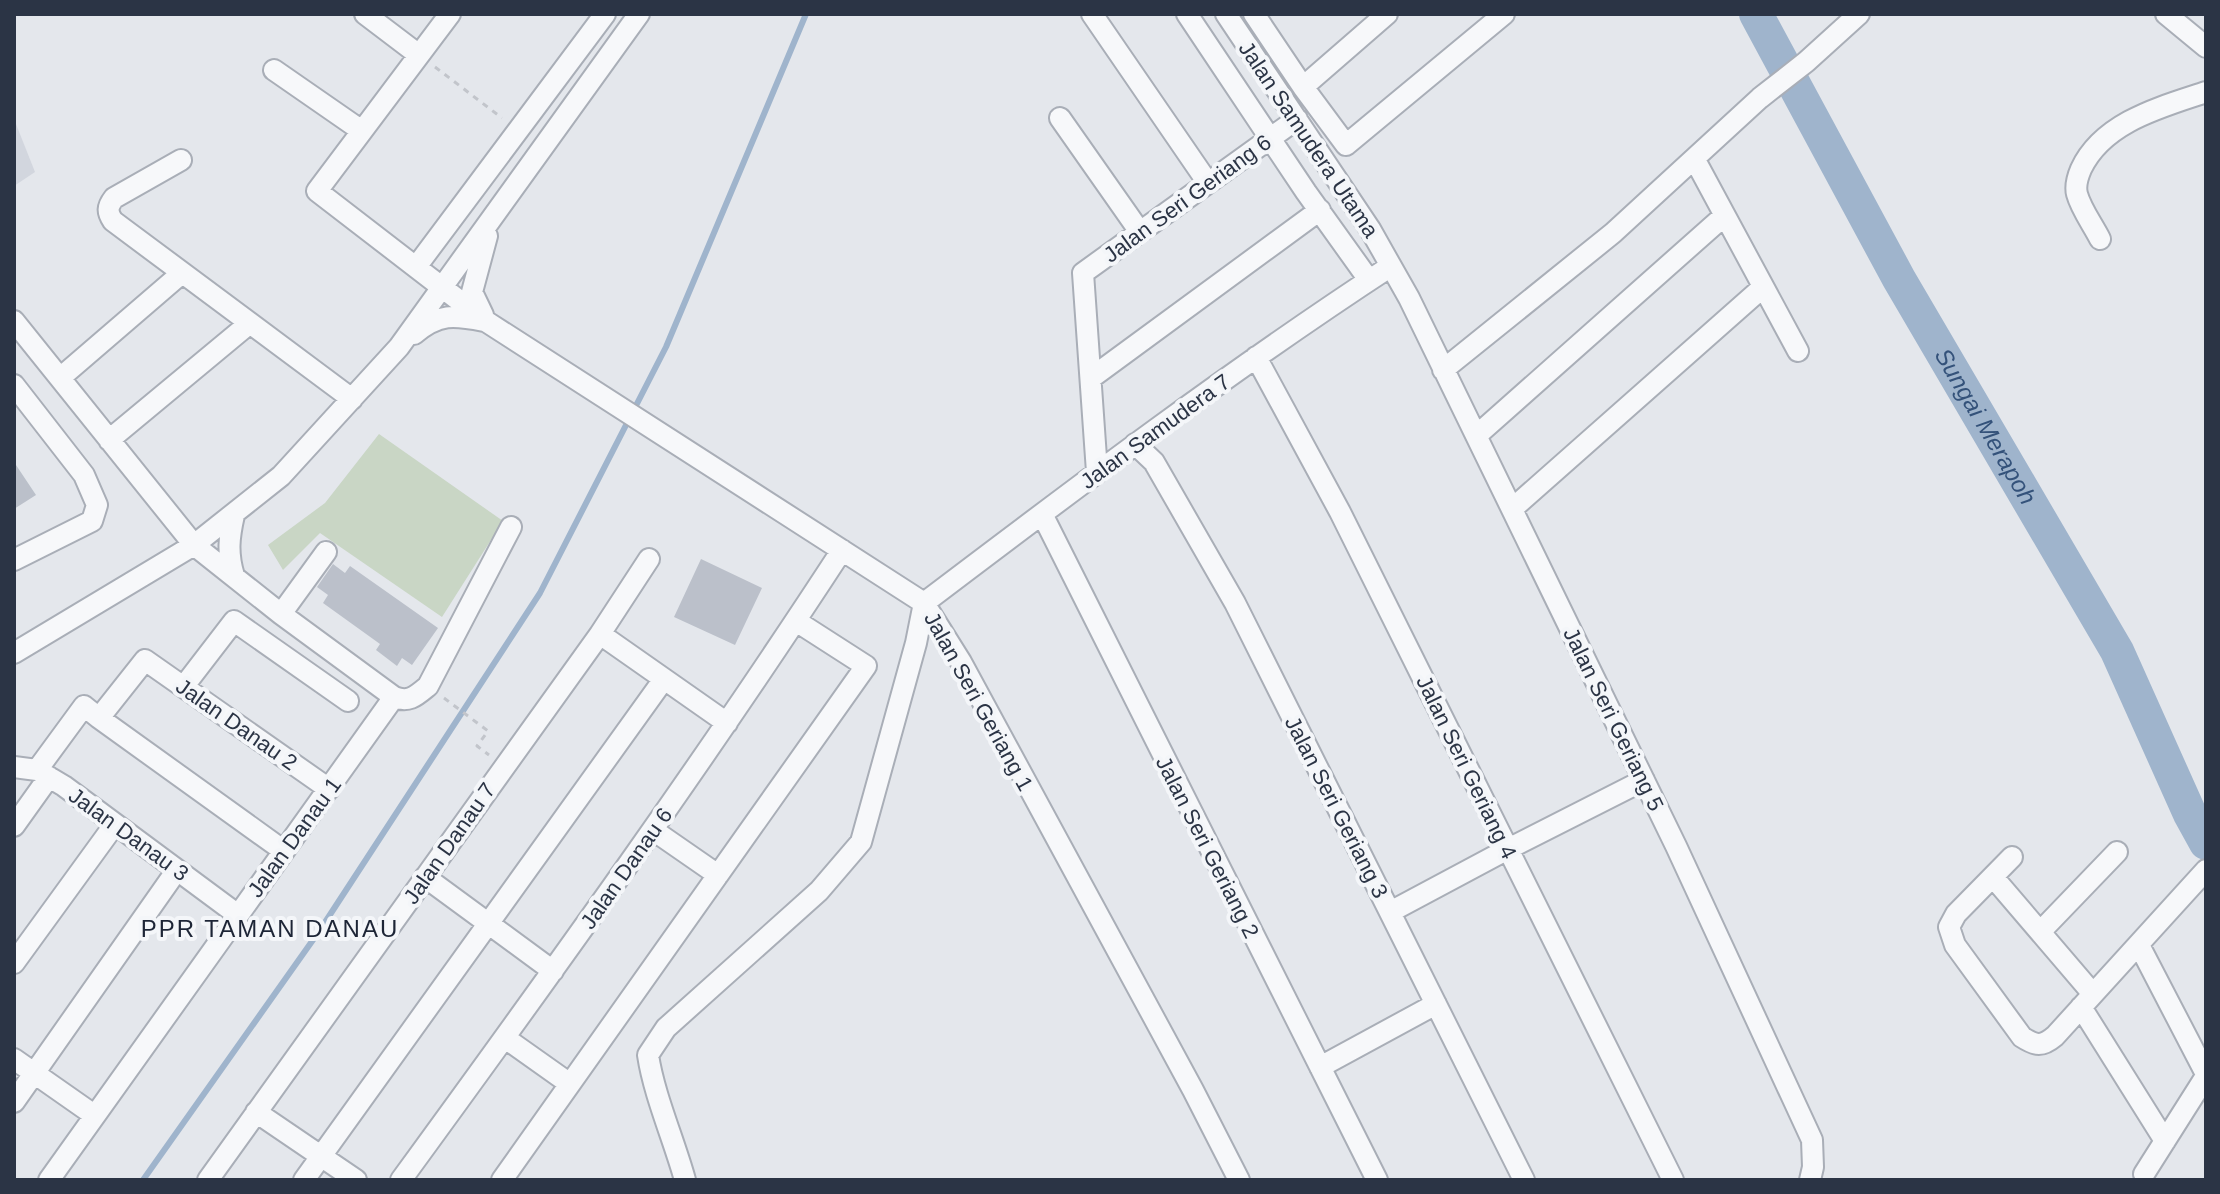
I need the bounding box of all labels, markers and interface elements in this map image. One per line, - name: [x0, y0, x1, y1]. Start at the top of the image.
- street label: Jalan Samudera Utama: [1234, 36, 1384, 243]
- street label: Jalan Seri Geriang 6: [1099, 129, 1276, 267]
- water label: Sungai Merapoh: [1930, 343, 2042, 509]
- street label: Jalan Samudera 7: [1076, 369, 1235, 494]
- street label: Jalan Seri Geriang 1: [919, 607, 1038, 795]
- street label: Jalan Seri Geriang 5: [1558, 624, 1669, 815]
- street label: Jalan Seri Geriang 4: [1411, 672, 1522, 863]
- street label: Jalan Danau 2: [171, 673, 302, 775]
- street label: Jalan Seri Geriang 3: [1280, 712, 1393, 902]
- street label: Jalan Seri Geriang 2: [1151, 752, 1264, 942]
- street label: Jalan Danau 1: [243, 773, 346, 902]
- street label: Jalan Danau 7: [398, 778, 500, 909]
- street label: Jalan Danau 3: [64, 783, 193, 886]
- street label: Jalan Danau 6: [575, 803, 677, 934]
- district label: PPR TAMAN DANAU: [141, 915, 399, 942]

